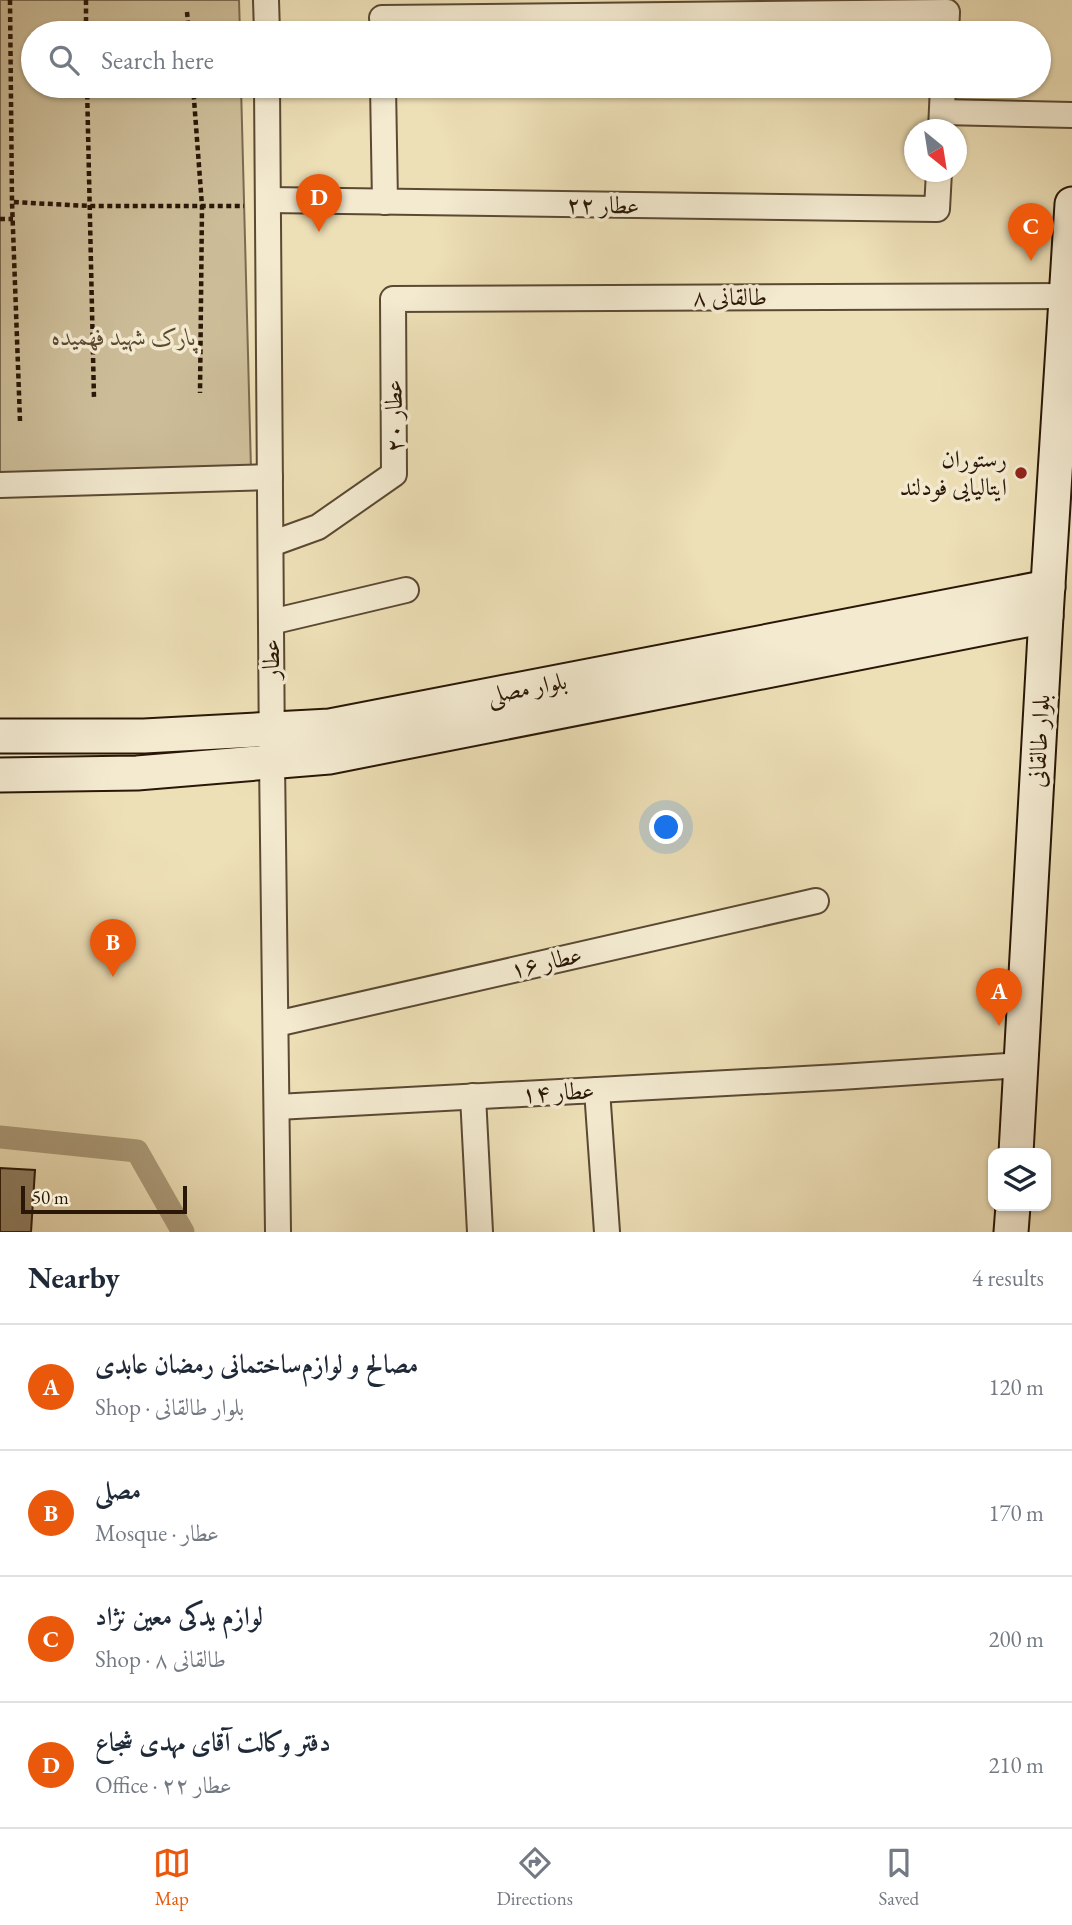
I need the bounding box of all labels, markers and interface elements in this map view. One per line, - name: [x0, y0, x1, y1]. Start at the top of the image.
- search box: [21, 21, 1051, 98]
- icon: search: [45, 41, 83, 79]
- text: Search here: [101, 43, 214, 77]
- north arrow: [904, 119, 967, 182]
- pin: D: [296, 174, 342, 232]
- street label: عطار ۲۲: [566, 188, 640, 221]
- pin: C: [1008, 203, 1054, 261]
- street label: طالقانی ۸: [693, 281, 767, 312]
- park label: پارک شهید فهمیده: [52, 321, 199, 354]
- street label: عطار ۲۰: [377, 379, 410, 453]
- place label: رستوران ایتالیایی فودلند: [900, 443, 1007, 502]
- marker: رستوران ایتالیایی فودلند: [1013, 465, 1029, 481]
- street label: عطار: [255, 639, 286, 681]
- street label: بلوار مصلی: [484, 665, 570, 712]
- street label: بلوار طالقانی: [1021, 694, 1056, 788]
- your location: [649, 810, 683, 844]
- pin: B: [90, 919, 136, 977]
- street label: عطار ۱۶: [507, 938, 585, 985]
- pin: A: [976, 968, 1022, 1026]
- street label: عطار ۱۴: [521, 1074, 595, 1109]
- map controls: [988, 1148, 1051, 1211]
- button: layers: [988, 1148, 1051, 1211]
- scale bar: [21, 1183, 187, 1215]
- text: 50 m: [32, 1185, 69, 1210]
- text: Nearby: [28, 1258, 120, 1297]
- text: 4 results: [972, 1263, 1044, 1293]
- text: مصالح و لوازم‌ساختمانی رمضان عابدی: [95, 1347, 418, 1381]
- text: A: [43, 1372, 59, 1402]
- text: 120 m: [988, 1372, 1044, 1402]
- text: Shop · بلوار طالقانی: [95, 1392, 244, 1422]
- text: مصلی: [95, 1473, 141, 1507]
- text: B: [44, 1498, 58, 1528]
- text: 170 m: [988, 1498, 1044, 1528]
- text: Mosque · عطار: [95, 1518, 219, 1548]
- text: لوازم یدکی معین نژاد: [95, 1599, 263, 1633]
- text: C: [43, 1624, 59, 1654]
- text: 200 m: [988, 1624, 1044, 1654]
- text: Shop · طالقانی ۸: [95, 1644, 226, 1674]
- text: دفتر وکالت آقای مهدی شجاع: [95, 1725, 331, 1759]
- text: D: [42, 1750, 60, 1780]
- text: 210 m: [988, 1750, 1044, 1780]
- text: Office · عطار ۲۲: [95, 1770, 232, 1800]
- tab: Map: [153, 1844, 191, 1911]
- tab: Directions: [496, 1844, 573, 1911]
- tab: Saved: [878, 1844, 919, 1911]

